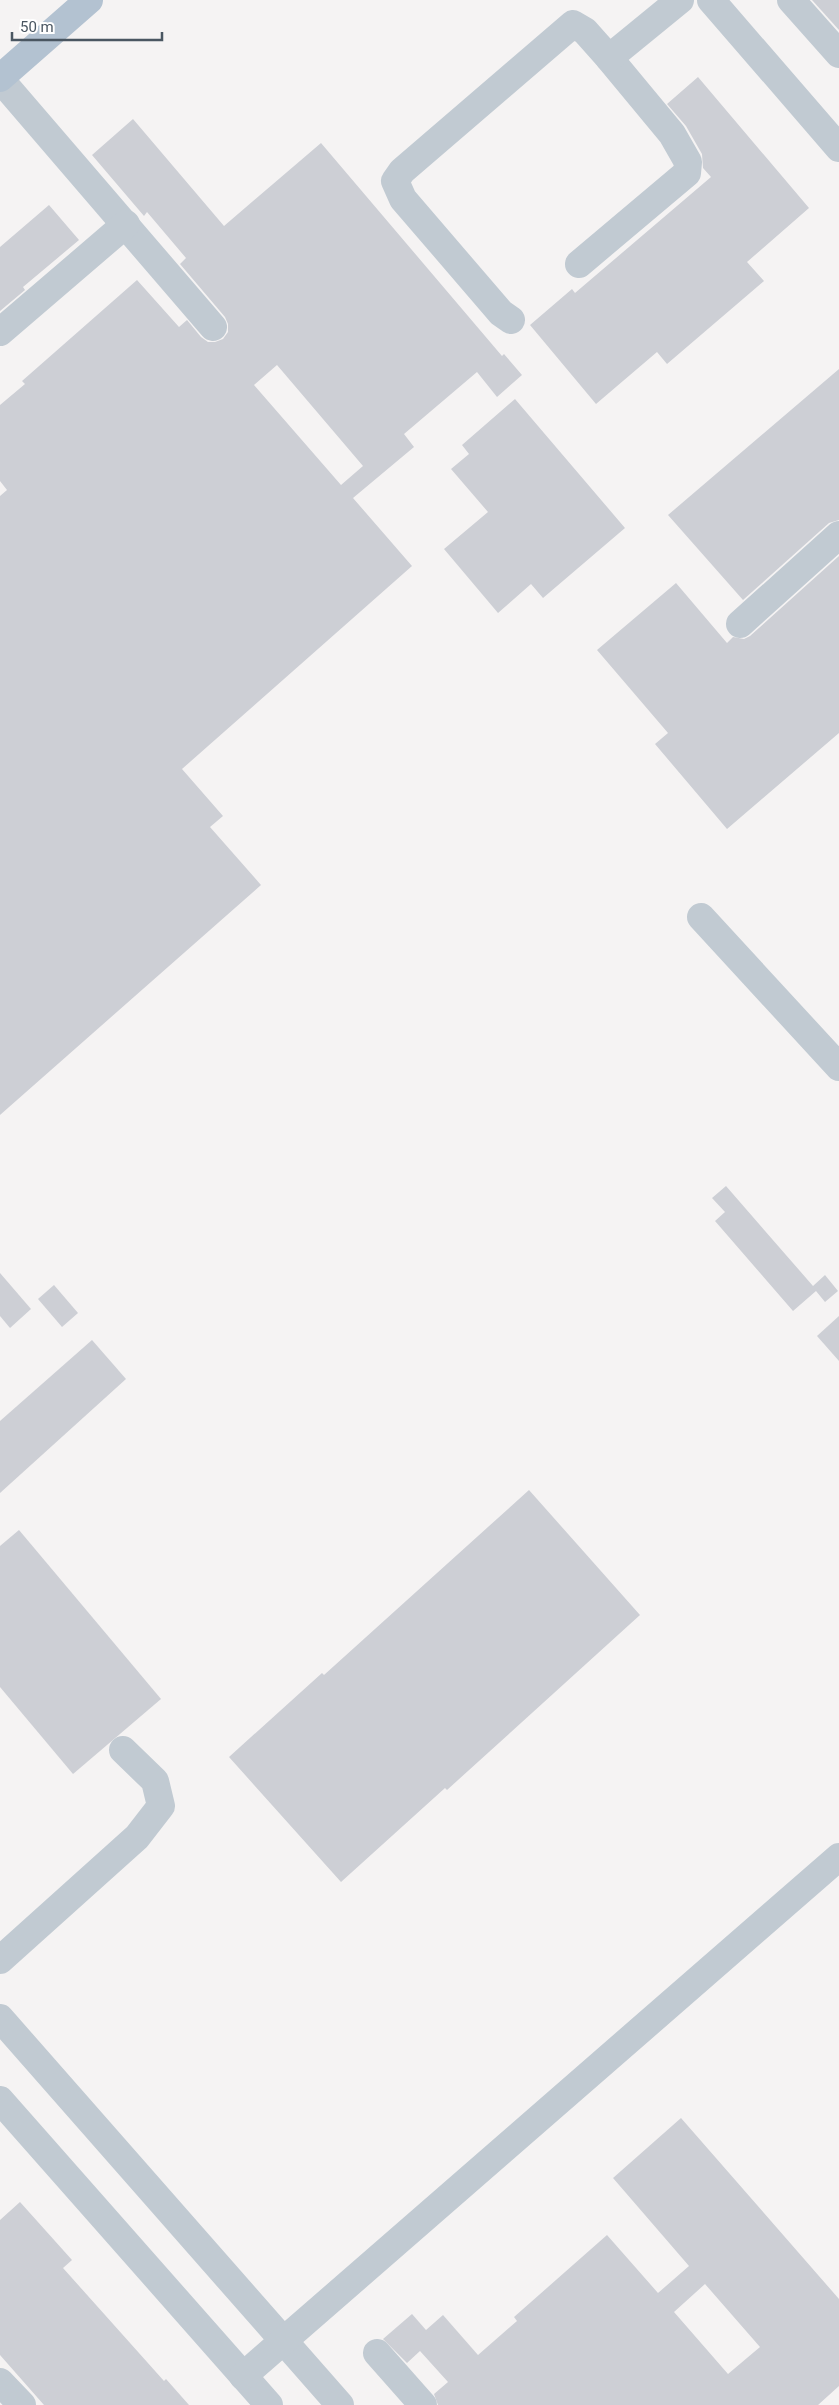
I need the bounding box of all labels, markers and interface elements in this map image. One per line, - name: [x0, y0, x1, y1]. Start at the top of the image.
- scale bar: [12, 10, 162, 42]
- text: 50 m: [20, 18, 54, 36]

